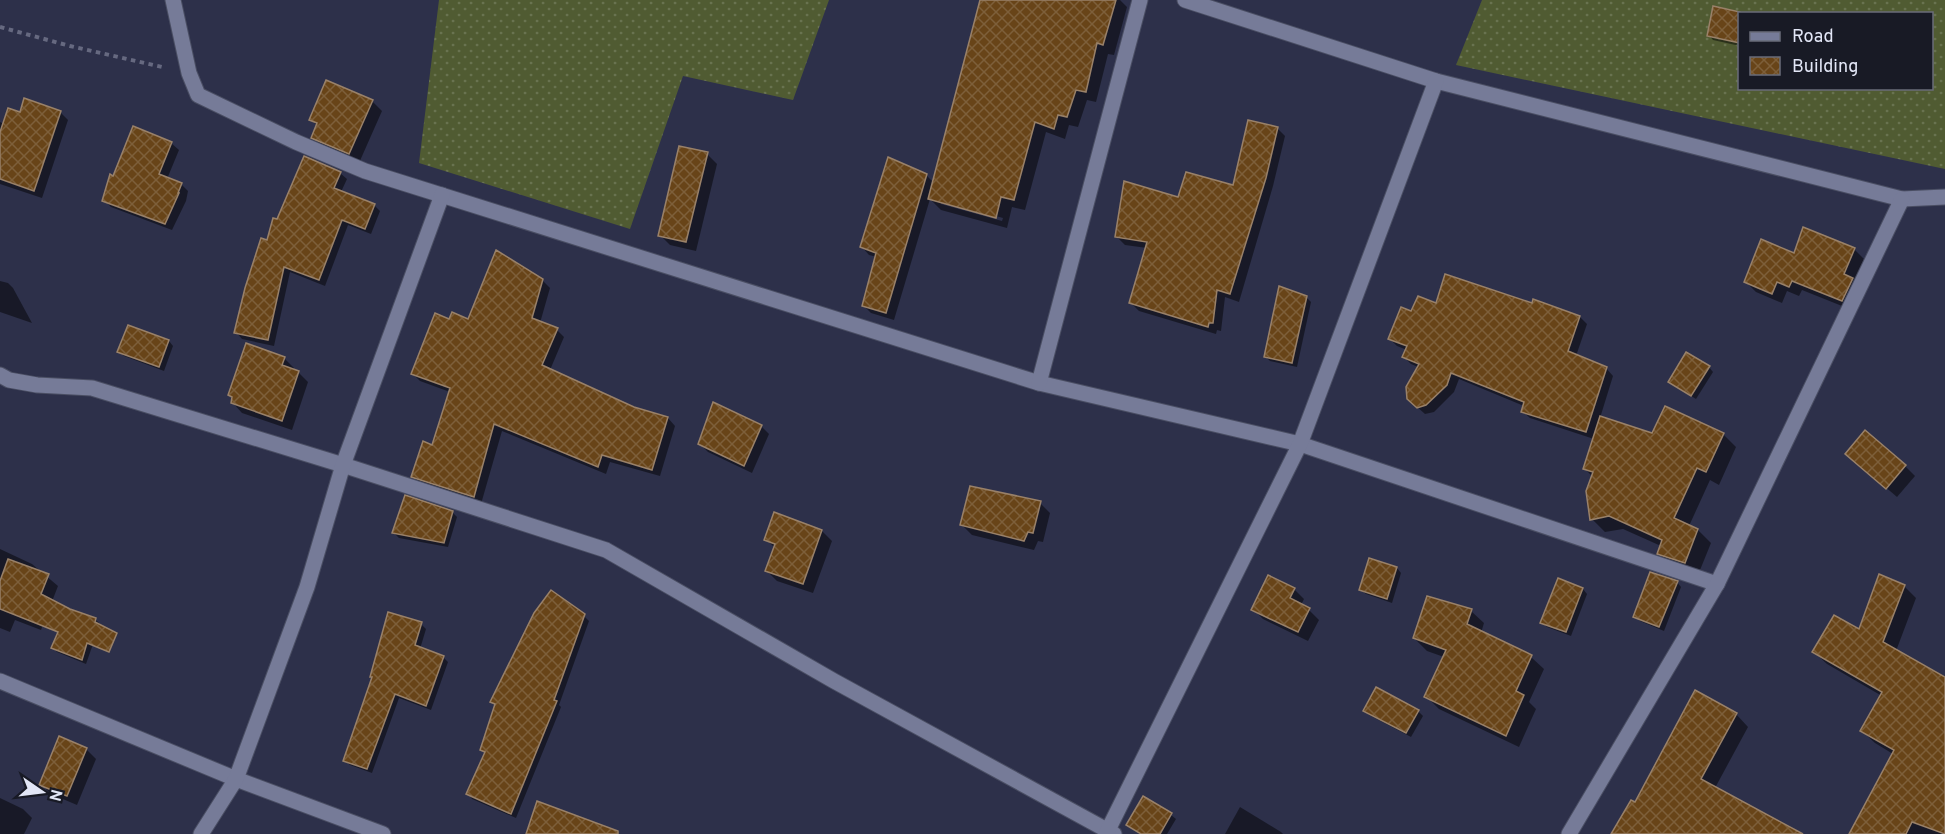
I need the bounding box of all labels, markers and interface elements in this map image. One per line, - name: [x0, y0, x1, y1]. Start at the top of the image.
- legend: [1738, 12, 1933, 90]
- text: Road: [1792, 26, 1834, 49]
- text: Building: [1792, 56, 1858, 79]
- north arrow: [12, 762, 72, 822]
- text: N: [44, 787, 66, 803]

